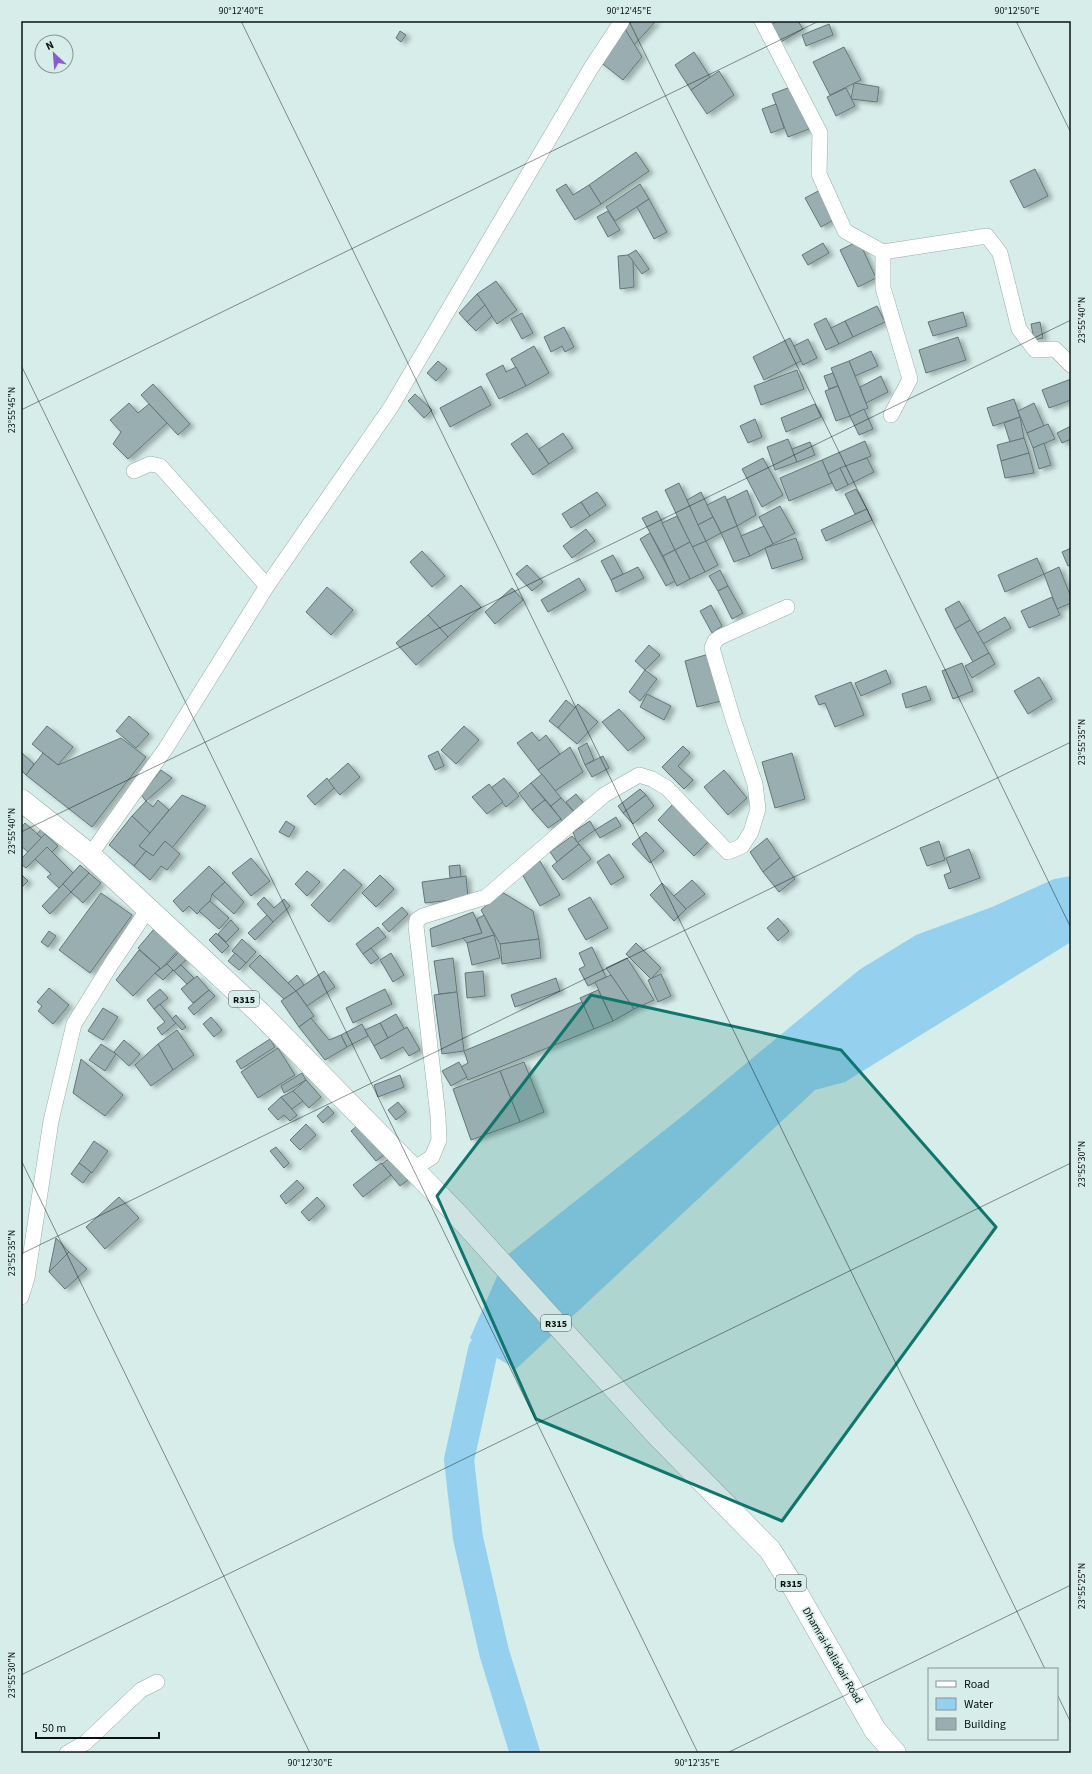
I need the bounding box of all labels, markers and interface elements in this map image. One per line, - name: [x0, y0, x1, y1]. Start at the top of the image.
- text: 90°12'40"E: [218, 4, 264, 18]
- text: 90°12'45"E: [606, 4, 652, 18]
- text: 90°12'50"E: [994, 4, 1040, 18]
- north arrow: [34, 34, 74, 74]
- text: N: [43, 37, 56, 54]
- text: 23°55'40"N: [1075, 297, 1089, 343]
- text: 23°55'45"N: [5, 387, 19, 433]
- text: 23°55'35"N: [1075, 719, 1089, 765]
- text: 23°55'40"N: [5, 808, 19, 854]
- road number: R315: [229, 991, 259, 1007]
- text: 23°55'30"N: [1075, 1141, 1089, 1187]
- text: 23°55'35"N: [5, 1230, 19, 1276]
- road number: R315: [541, 1315, 571, 1331]
- text: 23°55'25"N: [1075, 1563, 1089, 1609]
- road number: R315: [776, 1575, 806, 1591]
- street label: Dhamrai-Kaliakair Road: [799, 1604, 866, 1706]
- text: 23°55'30"N: [5, 1652, 19, 1698]
- legend: [928, 1668, 1058, 1740]
- text: Road: [964, 1676, 990, 1693]
- text: Water: [964, 1696, 994, 1713]
- scale bar: [36, 1714, 159, 1740]
- text: Building: [964, 1716, 1006, 1733]
- text: 50 m: [42, 1720, 66, 1737]
- text: 90°12'30"E: [287, 1756, 333, 1770]
- text: 90°12'35"E: [674, 1756, 720, 1770]

